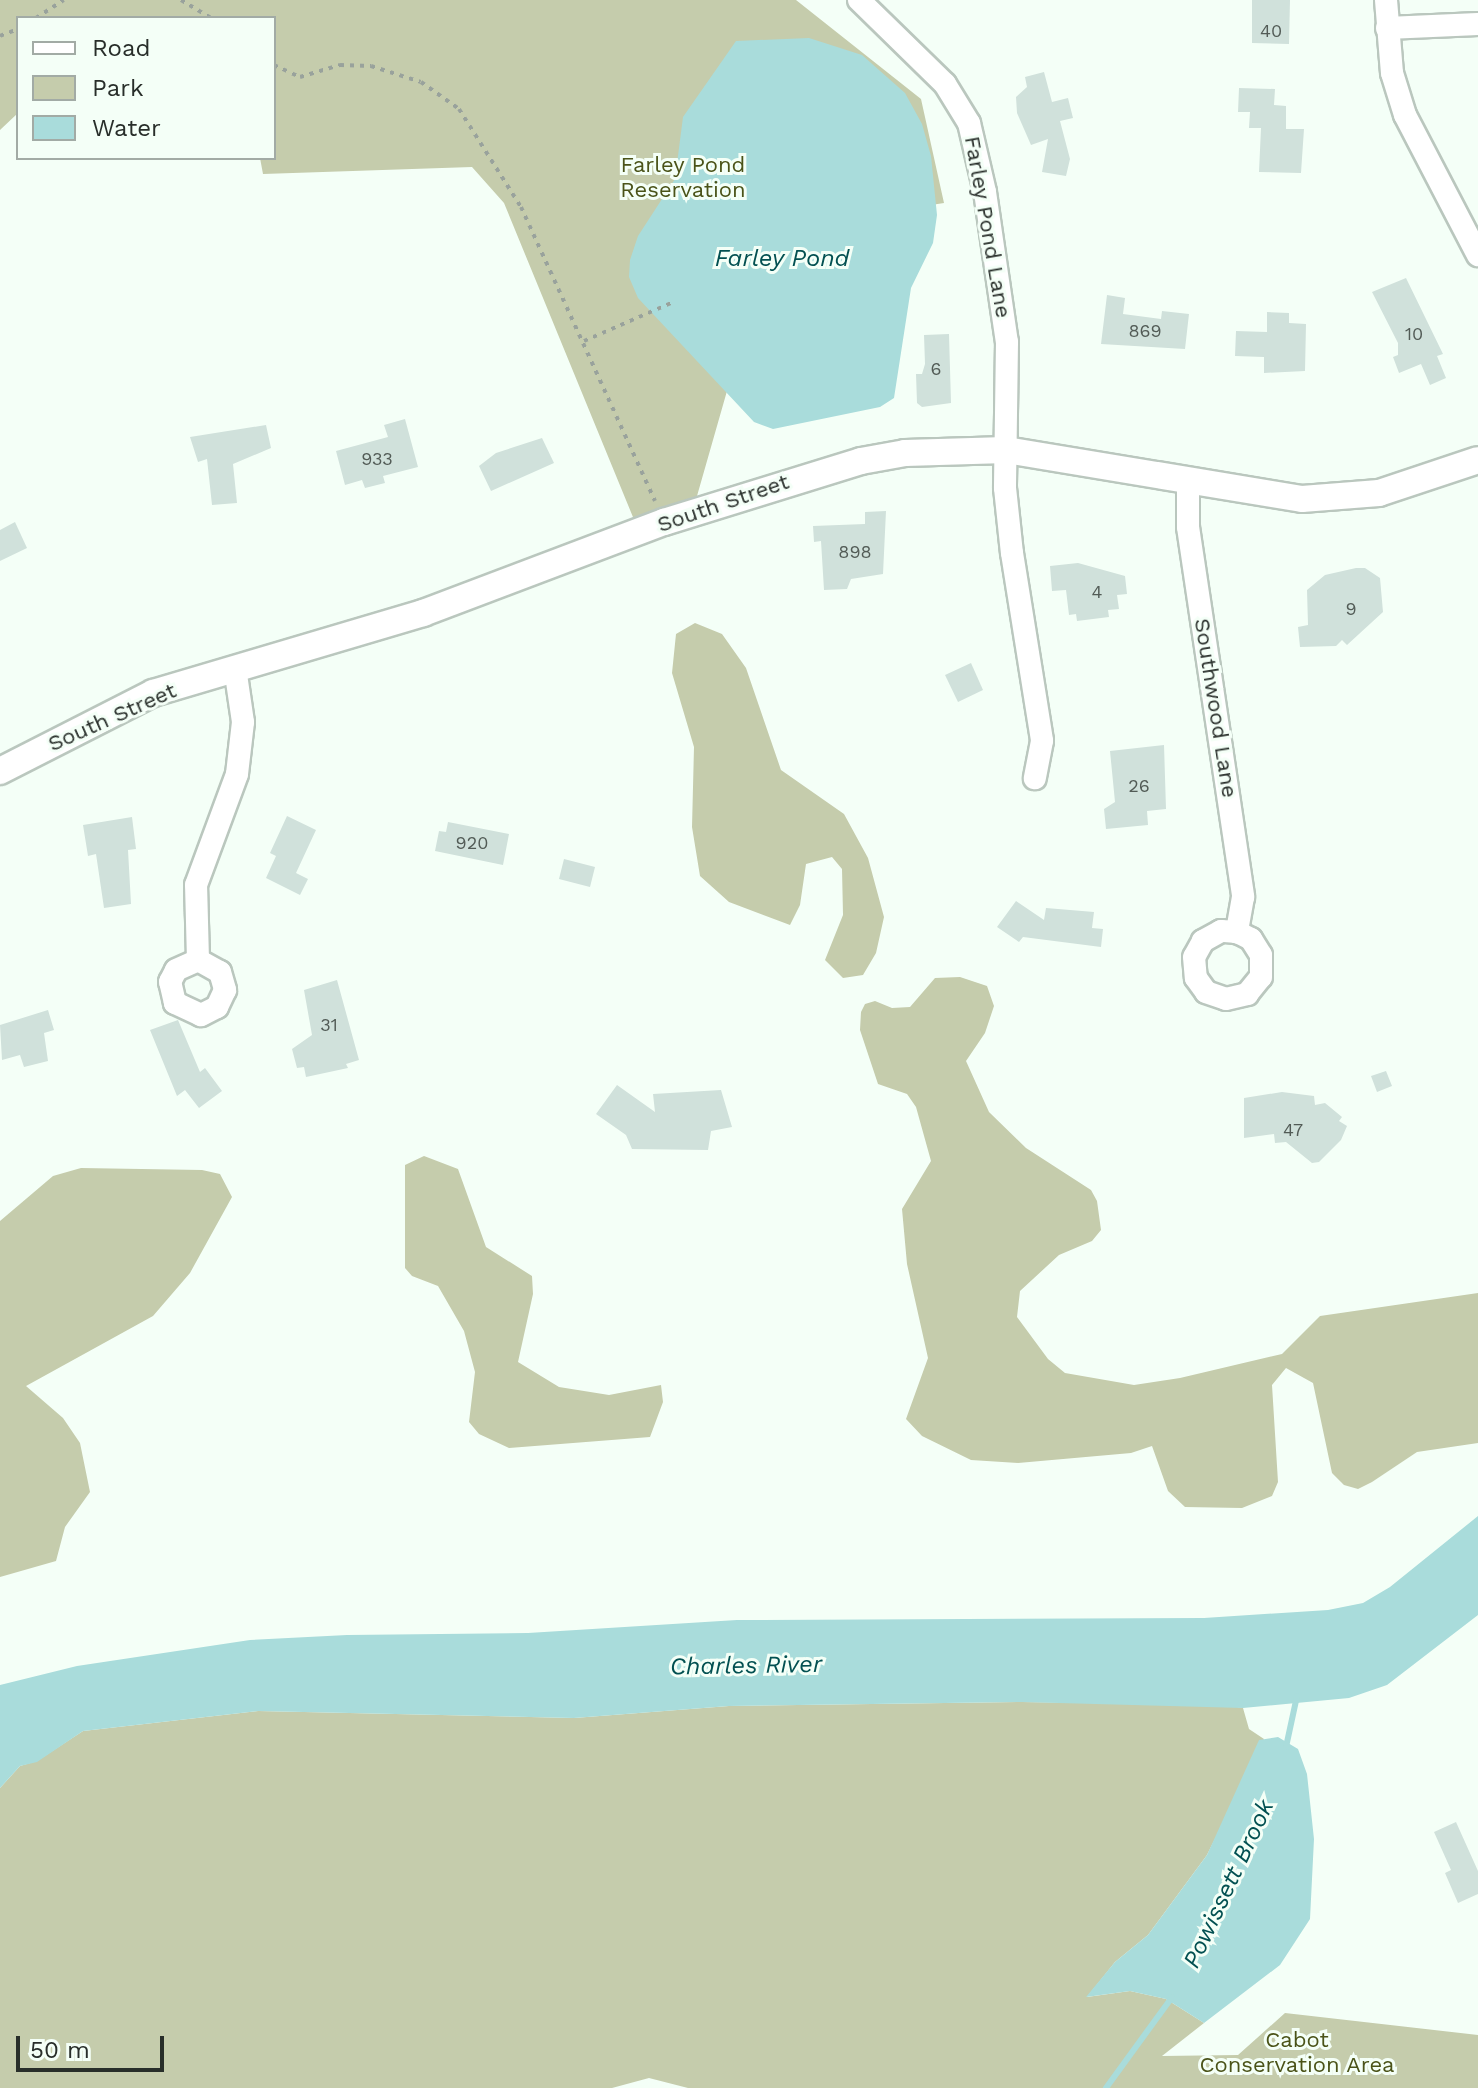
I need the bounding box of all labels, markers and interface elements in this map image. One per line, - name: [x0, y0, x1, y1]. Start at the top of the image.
- legend: [16, 16, 276, 160]
- house number: 40: [1260, 20, 1282, 42]
- text: Road: [92, 34, 151, 62]
- text: Park: [92, 74, 144, 102]
- text: Water: [92, 114, 161, 142]
- street label: Farley Pond Lane: [959, 134, 1017, 320]
- park label: Farley Pond Reservation: [620, 151, 746, 202]
- water label: Farley Pond: [714, 245, 850, 273]
- house number: 869: [1128, 320, 1162, 342]
- house number: 10: [1405, 323, 1423, 345]
- house number: 6: [931, 358, 941, 380]
- house number: 933: [361, 448, 393, 470]
- street label: South Street: [654, 468, 792, 538]
- house number: 898: [838, 541, 872, 563]
- house number: 4: [1092, 581, 1102, 603]
- house number: 9: [1345, 598, 1357, 620]
- street label: Southwood Lane: [1189, 616, 1243, 800]
- street label: South Street: [44, 677, 180, 757]
- house number: 26: [1128, 775, 1150, 797]
- house number: 920: [456, 832, 488, 854]
- house number: 31: [320, 1014, 338, 1036]
- house number: 47: [1283, 1119, 1303, 1141]
- water label: Charles River: [670, 1650, 822, 1682]
- water label: Powissett Brook: [1177, 1795, 1281, 1973]
- scale bar: [20, 2020, 168, 2070]
- park label: Cabot Conservation Area: [1199, 2026, 1395, 2078]
- text: 50 m: [30, 2036, 90, 2064]

